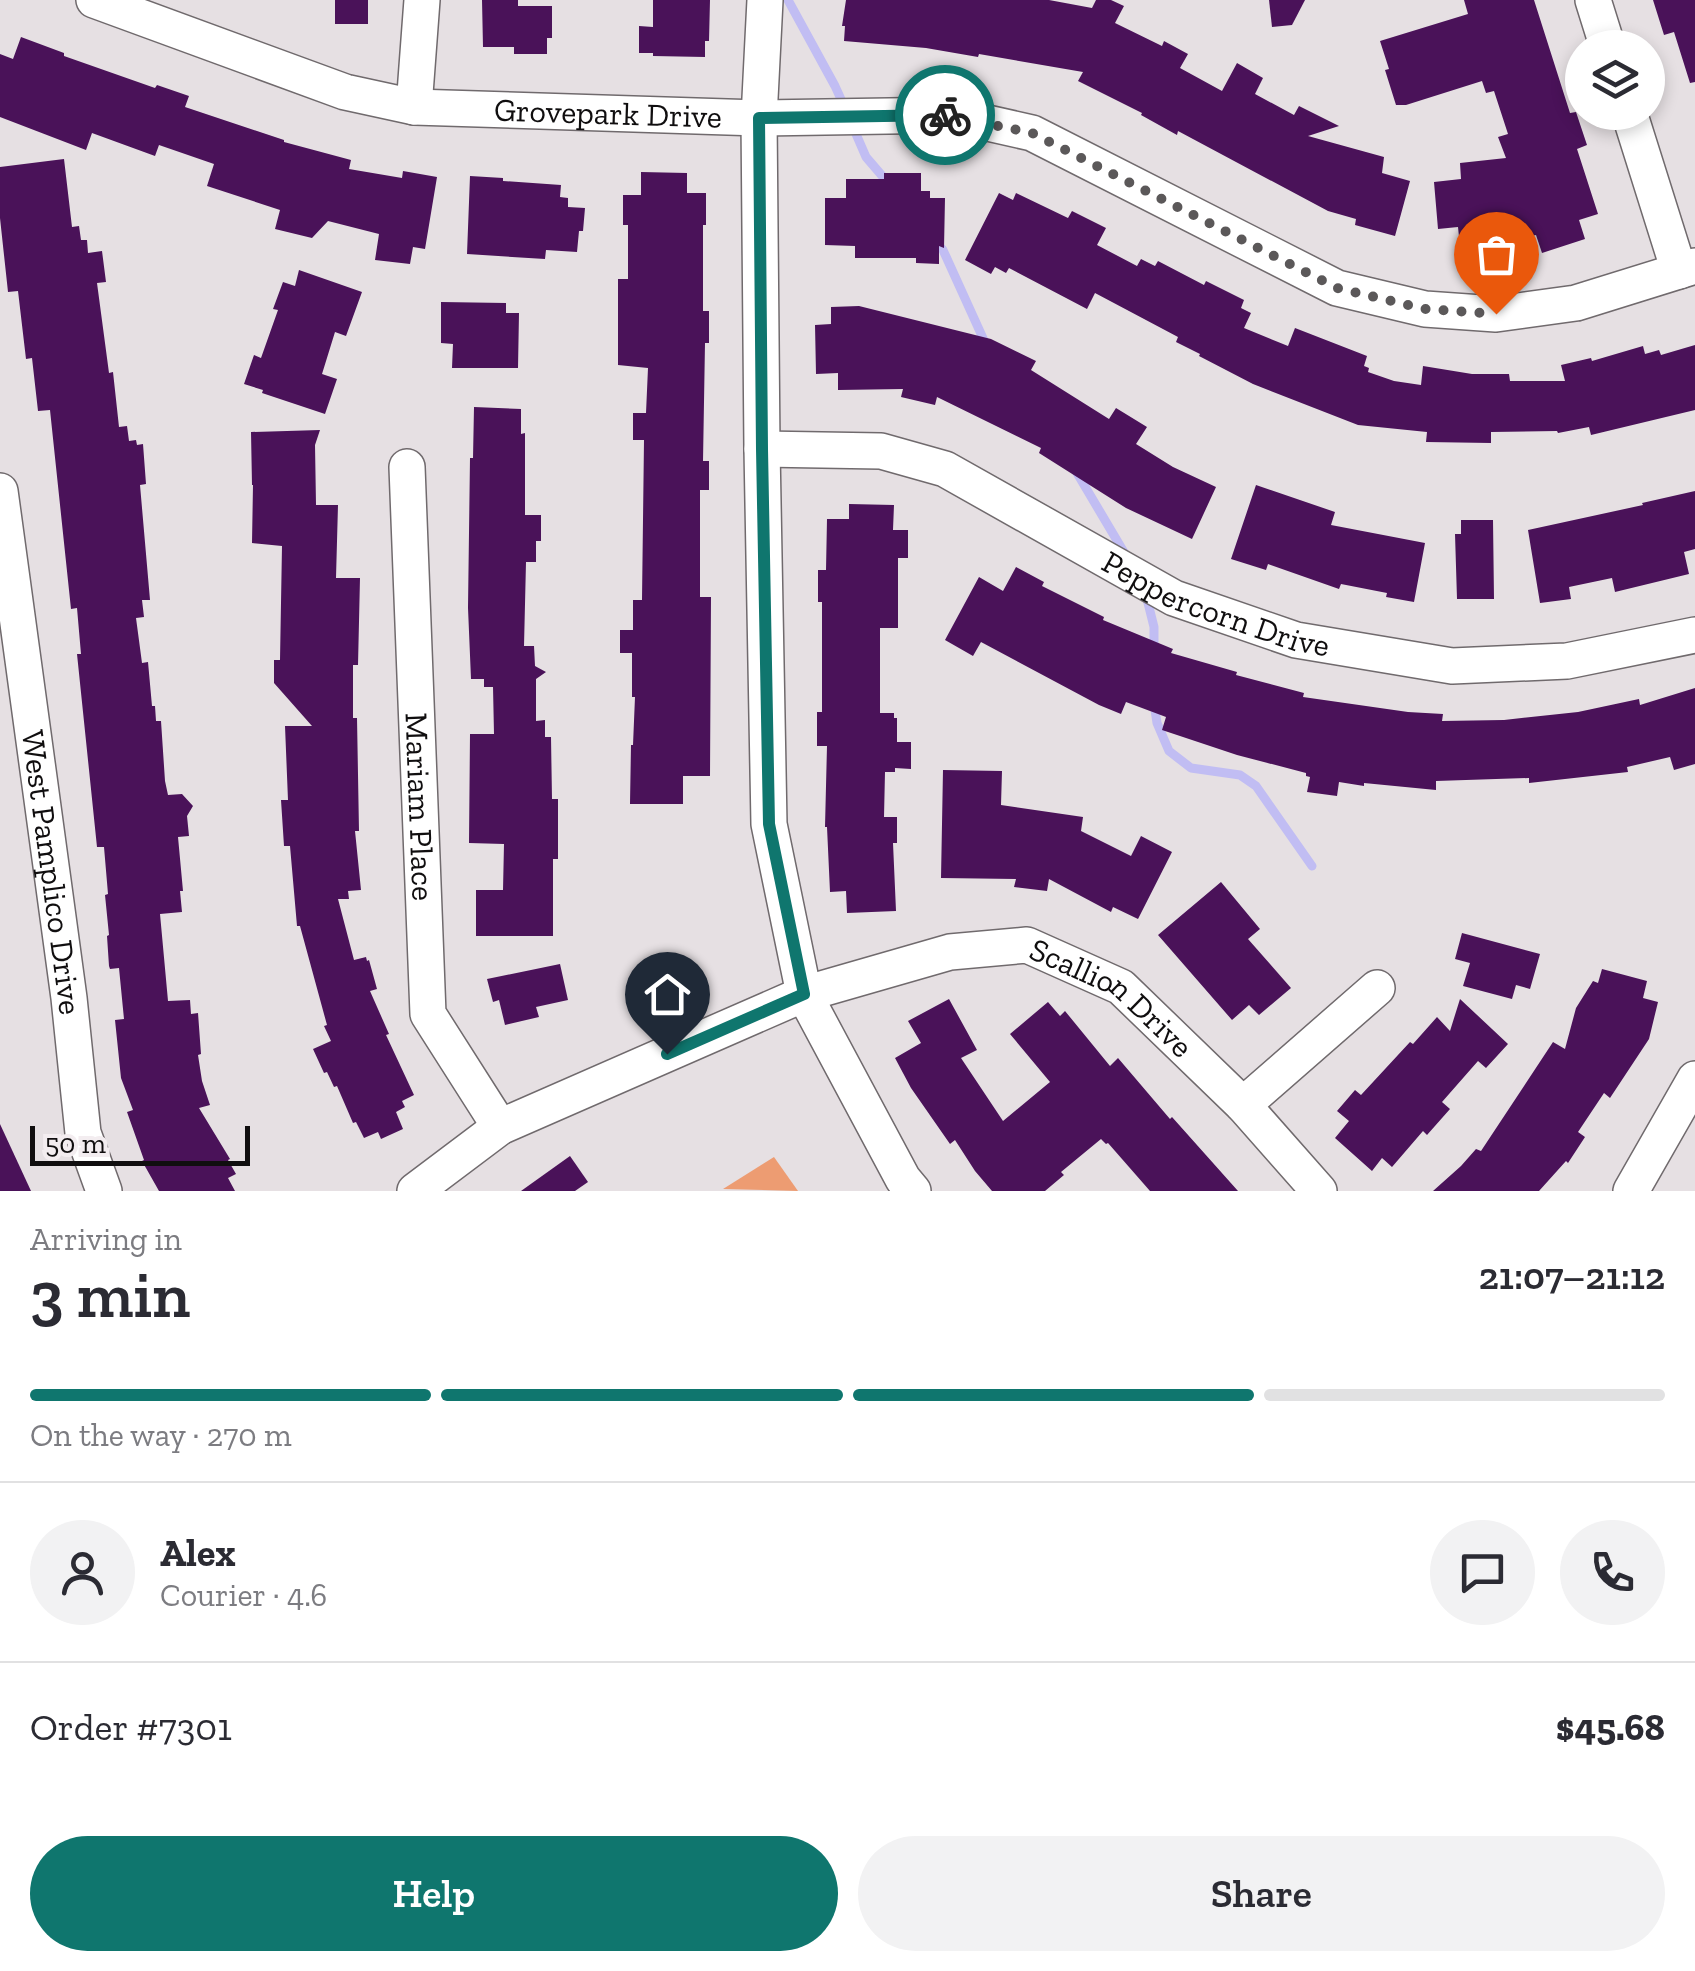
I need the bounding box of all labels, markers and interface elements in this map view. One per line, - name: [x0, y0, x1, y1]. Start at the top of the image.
- map controls: [1565, 30, 1665, 130]
- button: layers: [1565, 30, 1665, 130]
- courier: [895, 65, 995, 165]
- icon: bike: [918, 88, 973, 143]
- street label: Grovepark Drive: [493, 91, 722, 136]
- pin: [1454, 212, 1539, 315]
- icon: bag: [1469, 227, 1524, 282]
- street label: Peppercorn Drive: [1096, 542, 1332, 664]
- street label: Mariam Place: [397, 712, 443, 902]
- street label: West Pamplico Drive: [14, 728, 90, 1017]
- street label: Scallion Drive: [1024, 930, 1201, 1065]
- pin: [625, 952, 710, 1055]
- icon: home: [640, 967, 695, 1022]
- scale bar: [30, 1121, 250, 1166]
- text: 50 m: [45, 1127, 106, 1160]
- text: Arriving in: [30, 1220, 182, 1258]
- text: 21:07–21:12: [1479, 1253, 1665, 1299]
- text: 3 min: [30, 1256, 190, 1334]
- text: On the way · 270 m: [30, 1416, 292, 1454]
- button: person: [30, 1520, 135, 1625]
- button: chat: [1430, 1520, 1535, 1625]
- button: phone: [1560, 1520, 1665, 1625]
- text: Alex: [160, 1530, 236, 1576]
- text: Courier · 4.6: [160, 1576, 327, 1614]
- text: Order #7301: [30, 1704, 232, 1750]
- text: $45.68: [1556, 1704, 1665, 1750]
- button: Help: [30, 1836, 838, 1951]
- button: Share: [858, 1836, 1665, 1951]

